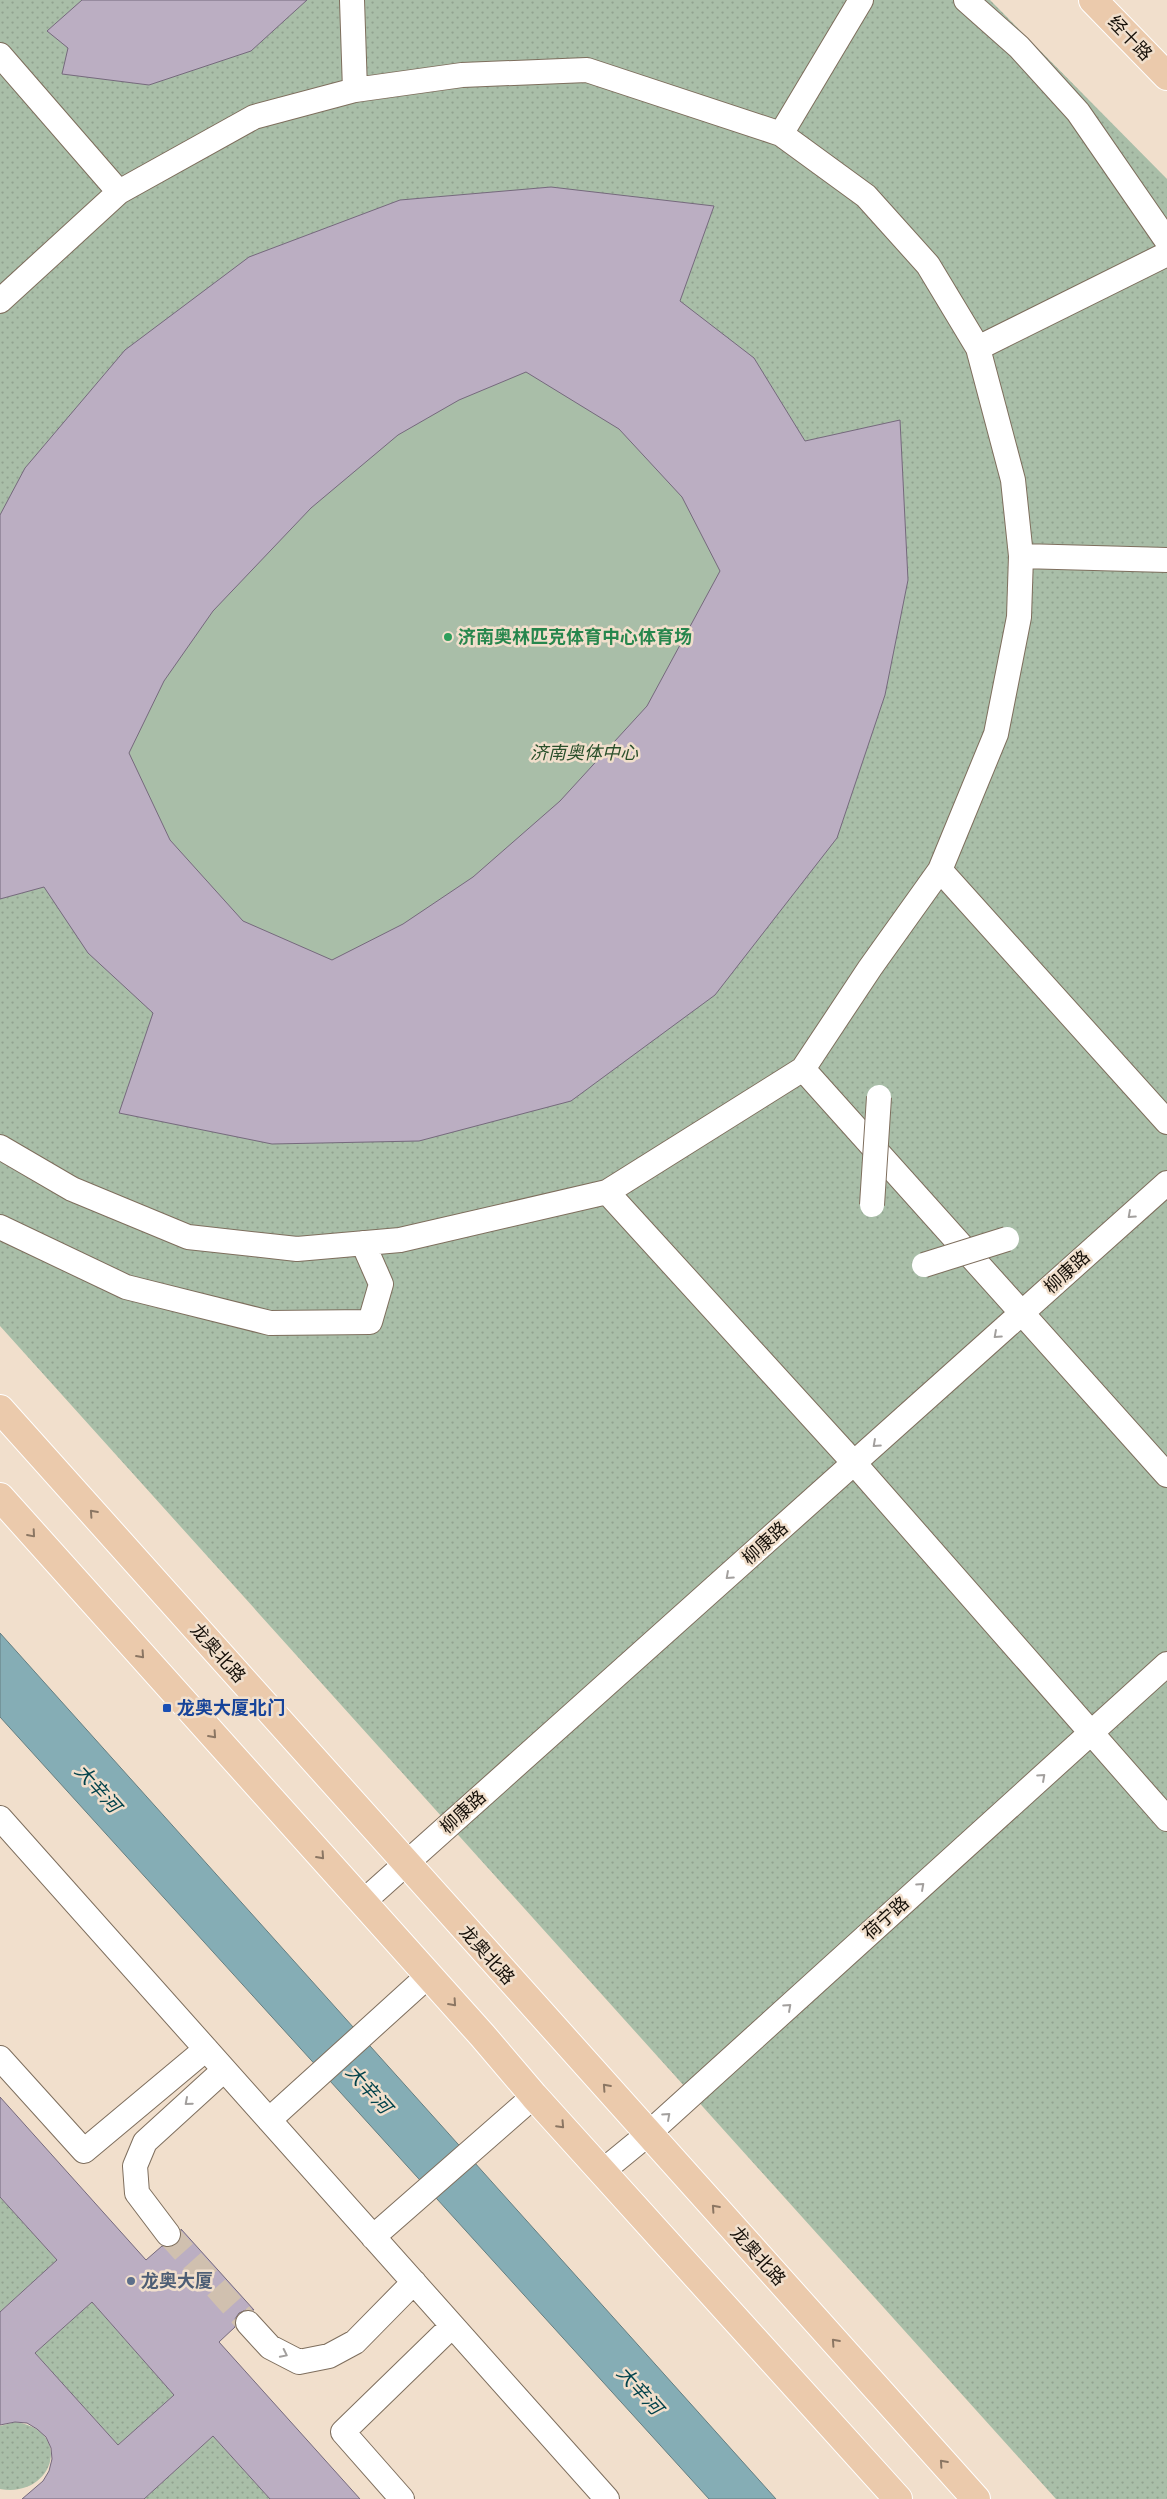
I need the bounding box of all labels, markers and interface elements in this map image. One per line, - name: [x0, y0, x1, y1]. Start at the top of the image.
- street label: 经十路: [1103, 11, 1157, 65]
- place label: 济南奥林匹克体育中心体育场: [458, 626, 692, 648]
- marker: 济南奥林匹克体育中心体育场: [442, 631, 454, 643]
- park label: 济南奥体中心: [530, 742, 639, 764]
- one-way arrow: [1127, 1209, 1136, 1218]
- street label: 柳康路: [1040, 1246, 1094, 1298]
- one-way arrow: [993, 1329, 1002, 1338]
- one-way arrow: [873, 1438, 882, 1447]
- one-way arrow: [90, 1509, 99, 1518]
- street label: 柳康路: [738, 1517, 792, 1569]
- one-way arrow: [27, 1528, 35, 1537]
- one-way arrow: [725, 1570, 734, 1579]
- street label: 龙奥北路: [186, 1619, 250, 1687]
- one-way arrow: [135, 1650, 144, 1659]
- place label: 龙奥大厦北门: [177, 1697, 285, 1719]
- marker: 龙奥大厦北门: [161, 1702, 173, 1714]
- one-way arrow: [207, 1730, 216, 1739]
- water label: 大辛河: [70, 1759, 128, 1820]
- one-way arrow: [1036, 1774, 1045, 1783]
- street label: 柳康路: [436, 1786, 490, 1838]
- one-way arrow: [315, 1851, 324, 1860]
- one-way arrow: [916, 1883, 925, 1892]
- street label: 荷宁路: [859, 1892, 913, 1944]
- street label: 龙奥北路: [455, 1921, 519, 1989]
- one-way arrow: [448, 1998, 457, 2007]
- one-way arrow: [782, 2004, 791, 2013]
- water label: 大辛河: [341, 2060, 399, 2121]
- one-way arrow: [603, 2084, 612, 2093]
- one-way arrow: [184, 2096, 193, 2105]
- one-way arrow: [662, 2113, 671, 2122]
- one-way arrow: [555, 2119, 564, 2128]
- one-way arrow: [711, 2204, 720, 2213]
- street label: 龙奥北路: [726, 2222, 790, 2290]
- place label: 龙奥大厦: [141, 2270, 213, 2292]
- marker: 龙奥大厦: [125, 2275, 137, 2287]
- one-way arrow: [832, 2338, 841, 2347]
- one-way arrow: [279, 2348, 288, 2359]
- water label: 大辛河: [612, 2361, 670, 2422]
- one-way arrow: [940, 2459, 949, 2468]

